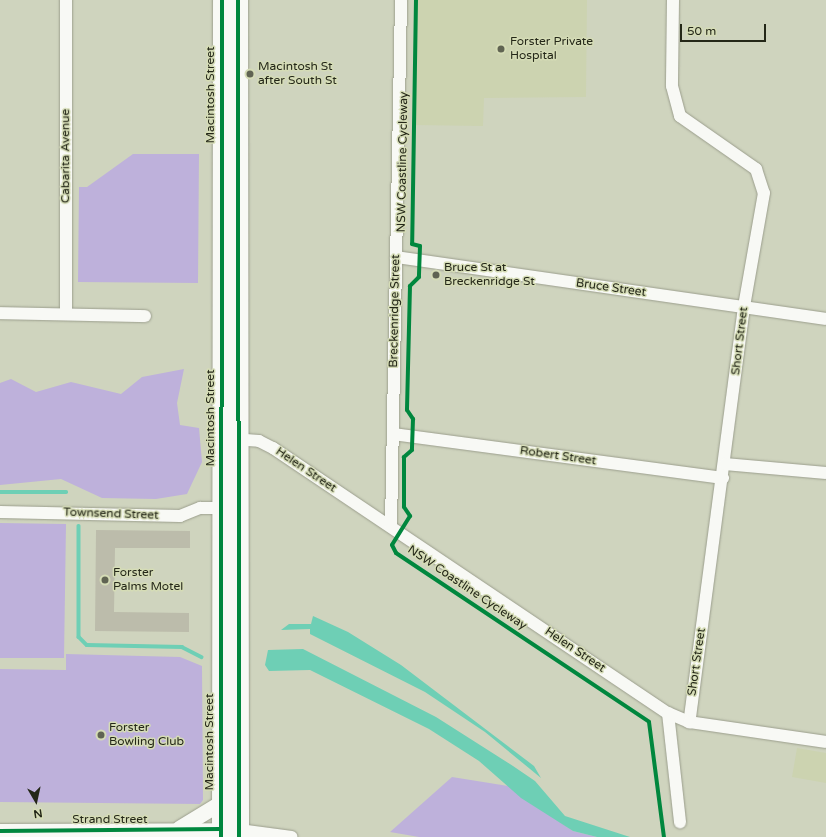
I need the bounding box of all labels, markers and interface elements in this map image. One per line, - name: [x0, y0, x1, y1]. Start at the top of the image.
- scale bar: [682, 16, 768, 42]
- text: 50 m: [687, 24, 716, 38]
- place label: Forster Private Hospital: [510, 35, 593, 63]
- marker: Forster Private Hospital: [495, 43, 507, 55]
- street label: Macintosh Street: [204, 46, 218, 144]
- place label: Macintosh St after South St: [258, 60, 337, 88]
- marker: Macintosh St after South St: [245, 69, 255, 79]
- street label: NSW Coastline Cycleway: [395, 92, 411, 232]
- street label: Cabarita Avenue: [59, 109, 73, 203]
- street label: Breckenridge Street: [387, 254, 403, 368]
- place label: Bruce St at Breckenridge St: [444, 261, 535, 289]
- marker: Bruce St at Breckenridge St: [431, 270, 441, 280]
- street label: Bruce Street: [575, 276, 647, 300]
- street label: Short Street: [729, 306, 751, 376]
- street label: Macintosh Street: [204, 369, 218, 467]
- street label: Helen Street: [273, 444, 339, 496]
- street label: Robert Street: [519, 444, 597, 468]
- street label: Townsend Street: [63, 505, 159, 523]
- street label: NSW Coastline Cycleway: [405, 543, 529, 633]
- place label: Forster Palms Motel: [113, 566, 183, 594]
- marker: Forster Palms Motel: [100, 575, 110, 585]
- street label: Helen Street: [542, 624, 608, 676]
- street label: Short Street: [685, 627, 709, 697]
- street label: Macintosh Street: [203, 693, 217, 791]
- place label: Forster Bowling Club: [109, 721, 184, 749]
- marker: Forster Bowling Club: [96, 730, 106, 740]
- north arrow: [16, 781, 56, 821]
- text: N: [33, 806, 43, 820]
- street label: Strand Street: [72, 813, 148, 827]

